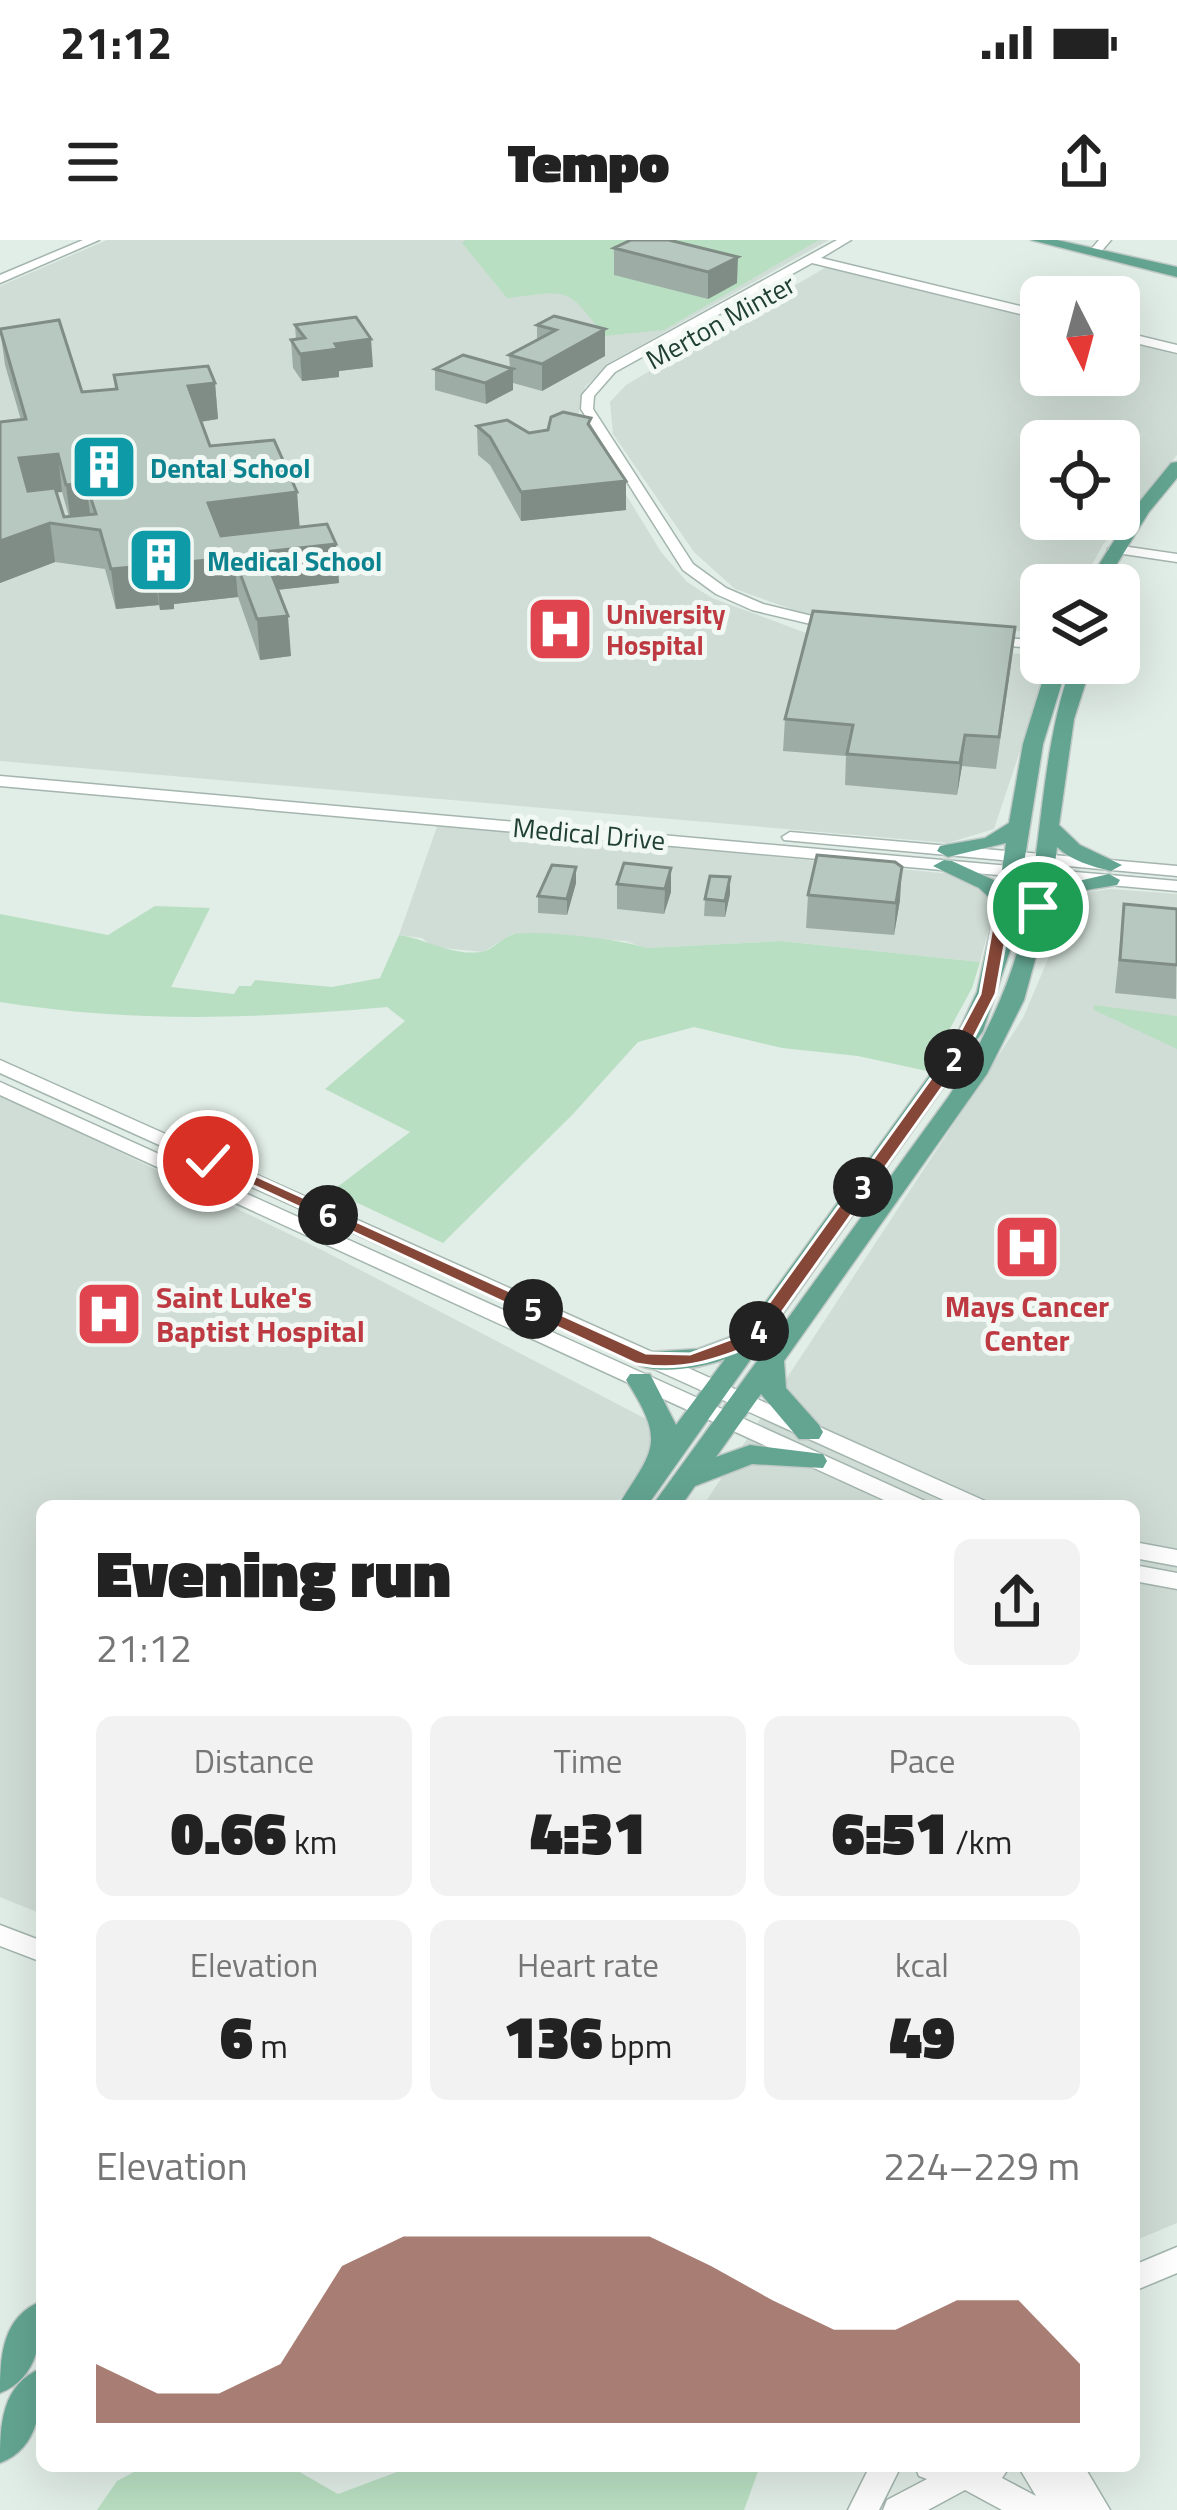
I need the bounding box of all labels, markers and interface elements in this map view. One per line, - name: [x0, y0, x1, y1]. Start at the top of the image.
- text: 21:12: [60, 8, 172, 76]
- text: Tempo: [507, 121, 670, 203]
- icon: menu: [60, 129, 126, 195]
- icon: share: [1051, 129, 1117, 195]
- street label: Merton Minter: [638, 263, 802, 379]
- north arrow: [1020, 276, 1140, 396]
- map controls: [1020, 276, 1140, 684]
- button: locate: [1020, 420, 1140, 540]
- building icon: Dental School: [69, 432, 139, 502]
- place label: Dental School: [150, 447, 310, 488]
- building icon: Medical School: [126, 525, 196, 595]
- place label: Medical School: [207, 540, 382, 581]
- button: layers: [1020, 564, 1140, 684]
- place label: University Hospital: [606, 593, 726, 665]
- hospital icon: University Hospital: [525, 594, 595, 664]
- street label: Medical Drive: [511, 806, 667, 860]
- pin: [987, 856, 1089, 958]
- icon: arrive: [1005, 874, 1071, 940]
- pin: 2: [924, 1029, 984, 1089]
- text: 2: [945, 1034, 963, 1084]
- pin: [157, 1110, 259, 1212]
- icon: check: [175, 1128, 241, 1194]
- pin: 3: [833, 1157, 893, 1217]
- text: 3: [854, 1162, 872, 1212]
- pin: 6: [298, 1185, 358, 1245]
- text: 6: [319, 1190, 337, 1240]
- hospital icon: Mays Cancer Center: [992, 1212, 1062, 1282]
- place label: Saint Luke's Baptist Hospital: [156, 1274, 365, 1354]
- hospital icon: Saint Luke's Baptist Hospital: [74, 1279, 144, 1349]
- pin: 5: [503, 1279, 563, 1339]
- place label: Mays Cancer Center: [945, 1283, 1109, 1363]
- text: 5: [524, 1284, 542, 1334]
- pin: 4: [729, 1301, 789, 1361]
- text: 4: [750, 1306, 768, 1356]
- text: Evening run: [96, 1522, 451, 1623]
- button: share: [954, 1539, 1080, 1665]
- text: 21:12: [96, 1618, 192, 1677]
- text: Distance: [194, 1736, 314, 1786]
- text: Time: [554, 1736, 622, 1786]
- text: Pace: [889, 1736, 955, 1786]
- text: 0.66: [171, 1786, 287, 1877]
- text: 4:31: [530, 1786, 646, 1877]
- text: 6:51: [832, 1786, 948, 1877]
- text: km: [287, 1817, 337, 1867]
- text: /km: [948, 1817, 1012, 1867]
- text: Elevation: [190, 1940, 318, 1990]
- text: Heart rate: [517, 1940, 659, 1990]
- text: kcal: [895, 1940, 949, 1990]
- text: 6: [220, 1990, 253, 2081]
- text: 136: [504, 1990, 603, 2081]
- text: 49: [889, 1990, 955, 2081]
- text: m: [253, 2021, 288, 2071]
- text: bpm: [603, 2021, 672, 2071]
- text: Elevation: [96, 2136, 248, 2195]
- text: 224–229 m: [883, 2136, 1080, 2195]

